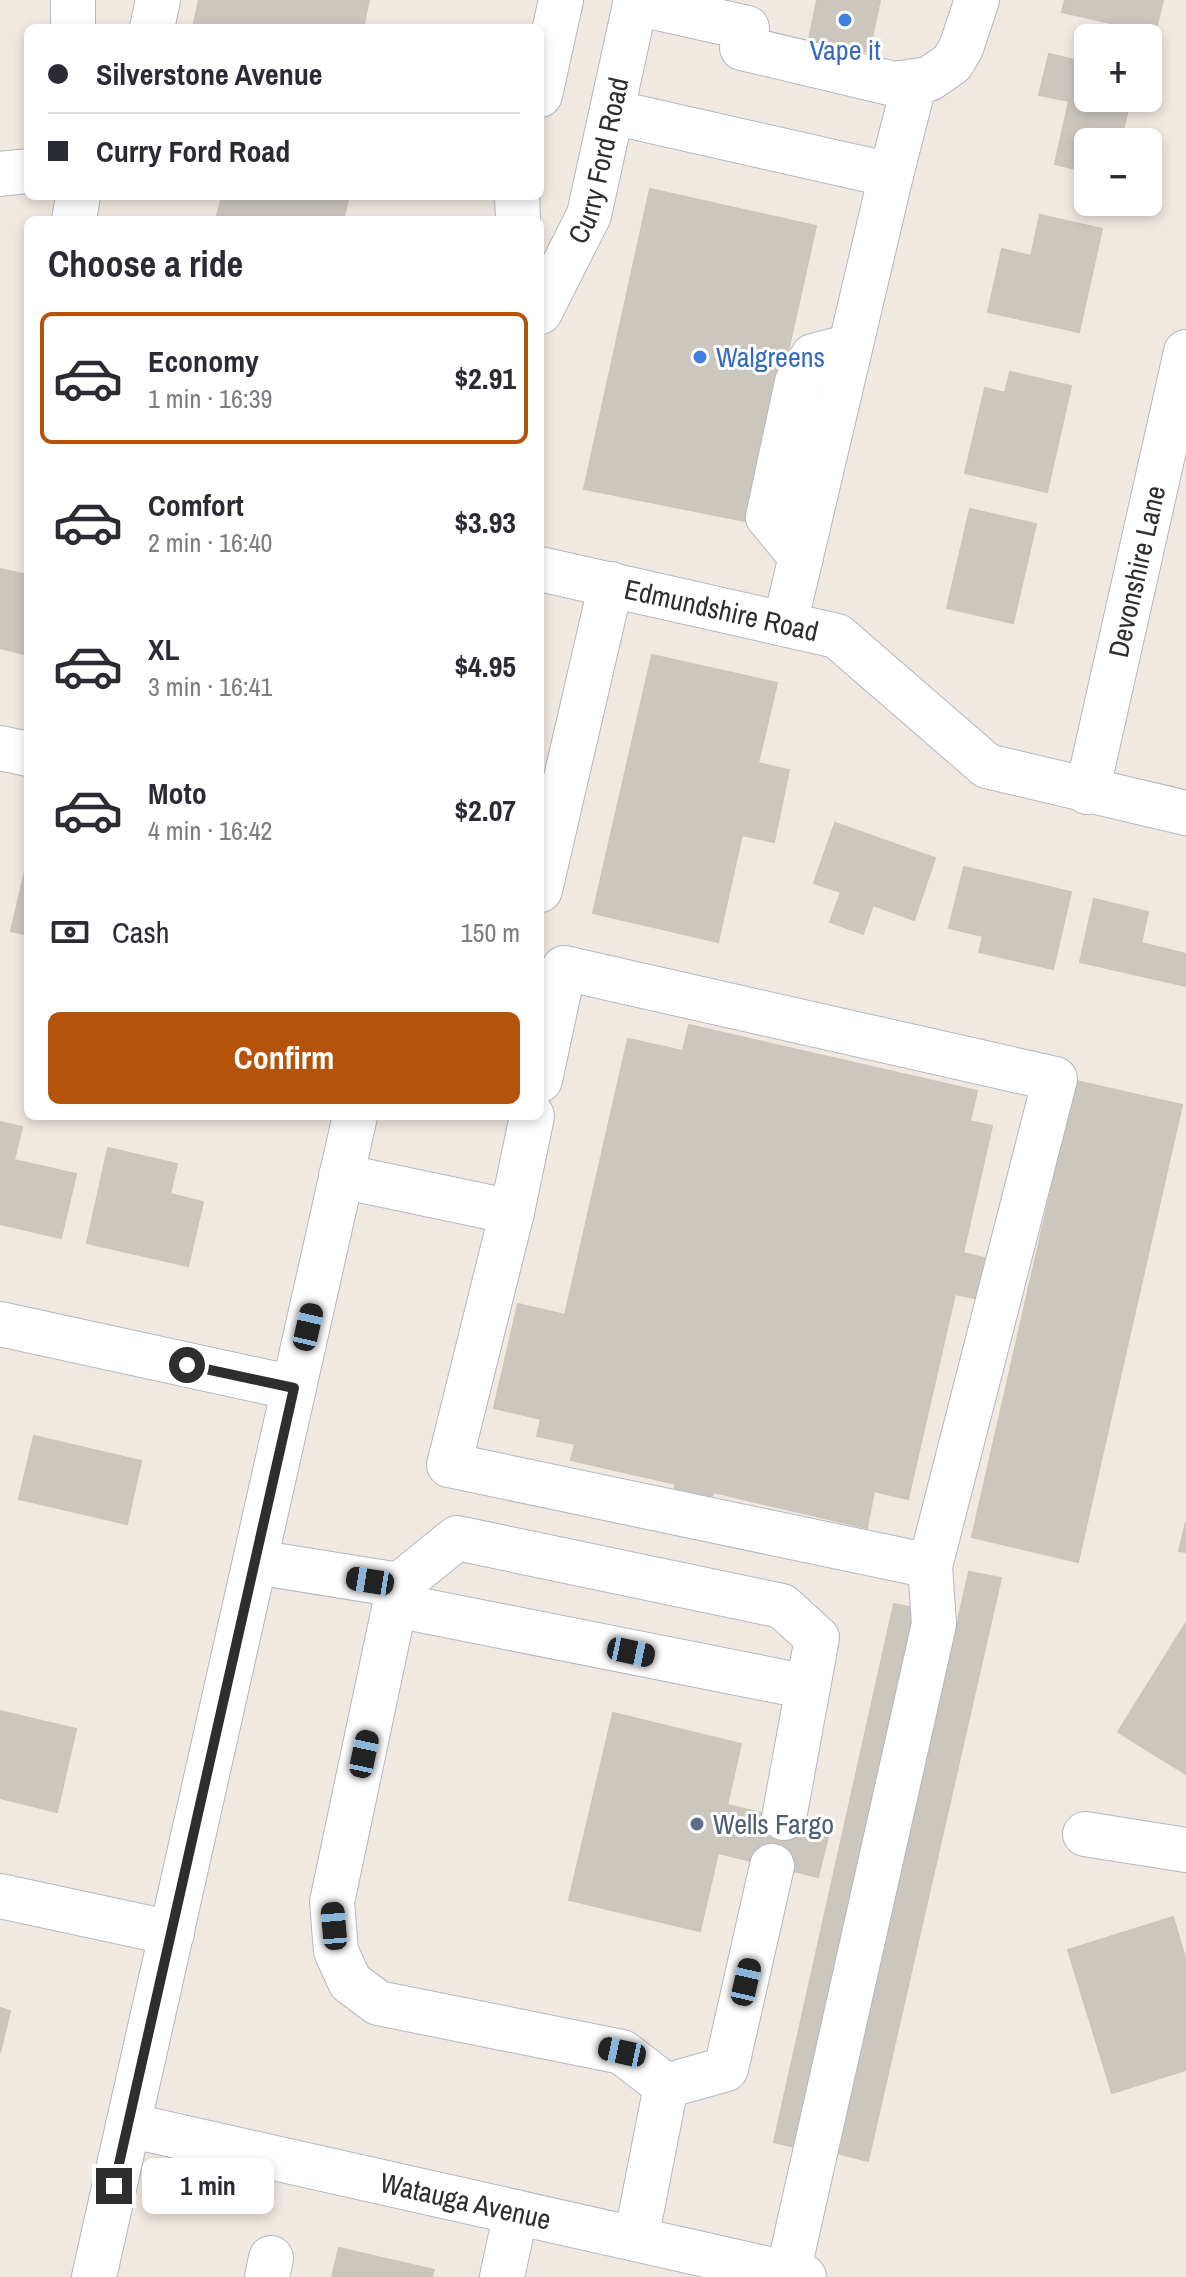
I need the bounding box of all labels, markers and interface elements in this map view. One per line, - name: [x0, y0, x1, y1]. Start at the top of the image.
- marker: Vape it: [836, 11, 854, 29]
- map controls: [1074, 24, 1162, 216]
- button: +: [1074, 24, 1162, 112]
- place label: Vape it: [809, 31, 881, 69]
- text: Silverstone Avenue: [96, 54, 323, 94]
- street label: Curry Ford Road: [559, 74, 638, 250]
- button: −: [1074, 128, 1162, 216]
- text: Curry Ford Road: [96, 131, 290, 171]
- text: Choose a ride: [48, 240, 243, 288]
- place label: Walgreens: [716, 338, 825, 376]
- text: Economy: [148, 341, 259, 381]
- icon: car: [52, 342, 124, 414]
- marker: Walgreens: [691, 348, 709, 366]
- text: $2.91: [454, 358, 516, 398]
- text: 1 min · 16:39: [148, 381, 272, 416]
- street label: Devonshire Lane: [1099, 482, 1174, 661]
- text: Comfort: [148, 485, 244, 525]
- icon: car: [52, 486, 124, 558]
- text: $3.93: [454, 502, 516, 542]
- text: 2 min · 16:40: [148, 525, 272, 560]
- street label: Edmundshire Road: [621, 570, 822, 650]
- text: XL: [148, 629, 179, 669]
- icon: car: [52, 630, 124, 702]
- text: $4.95: [454, 646, 516, 686]
- text: 3 min · 16:41: [148, 669, 272, 704]
- text: Moto: [148, 773, 207, 813]
- icon: car: [52, 774, 124, 846]
- text: $2.07: [454, 790, 516, 830]
- text: 4 min · 16:42: [148, 813, 272, 848]
- icon: cash: [48, 910, 92, 954]
- text: Cash: [112, 912, 169, 952]
- text: 150 m: [461, 915, 520, 950]
- button: Confirm: [48, 1012, 520, 1104]
- car: [291, 1301, 325, 1353]
- route start: [169, 1347, 205, 1383]
- car: [344, 1565, 396, 1597]
- car: [605, 1635, 657, 1669]
- car: [347, 1728, 381, 1780]
- place label: Wells Fargo: [713, 1805, 834, 1843]
- marker: Wells Fargo: [688, 1815, 706, 1833]
- car: [320, 1901, 348, 1951]
- car: [729, 1956, 763, 2008]
- car: [596, 2035, 648, 2069]
- callout: 1 min: [142, 2158, 274, 2214]
- street label: Watauga Avenue: [377, 2163, 555, 2239]
- route end: [96, 2168, 132, 2204]
- text: 1 min: [180, 2168, 236, 2203]

